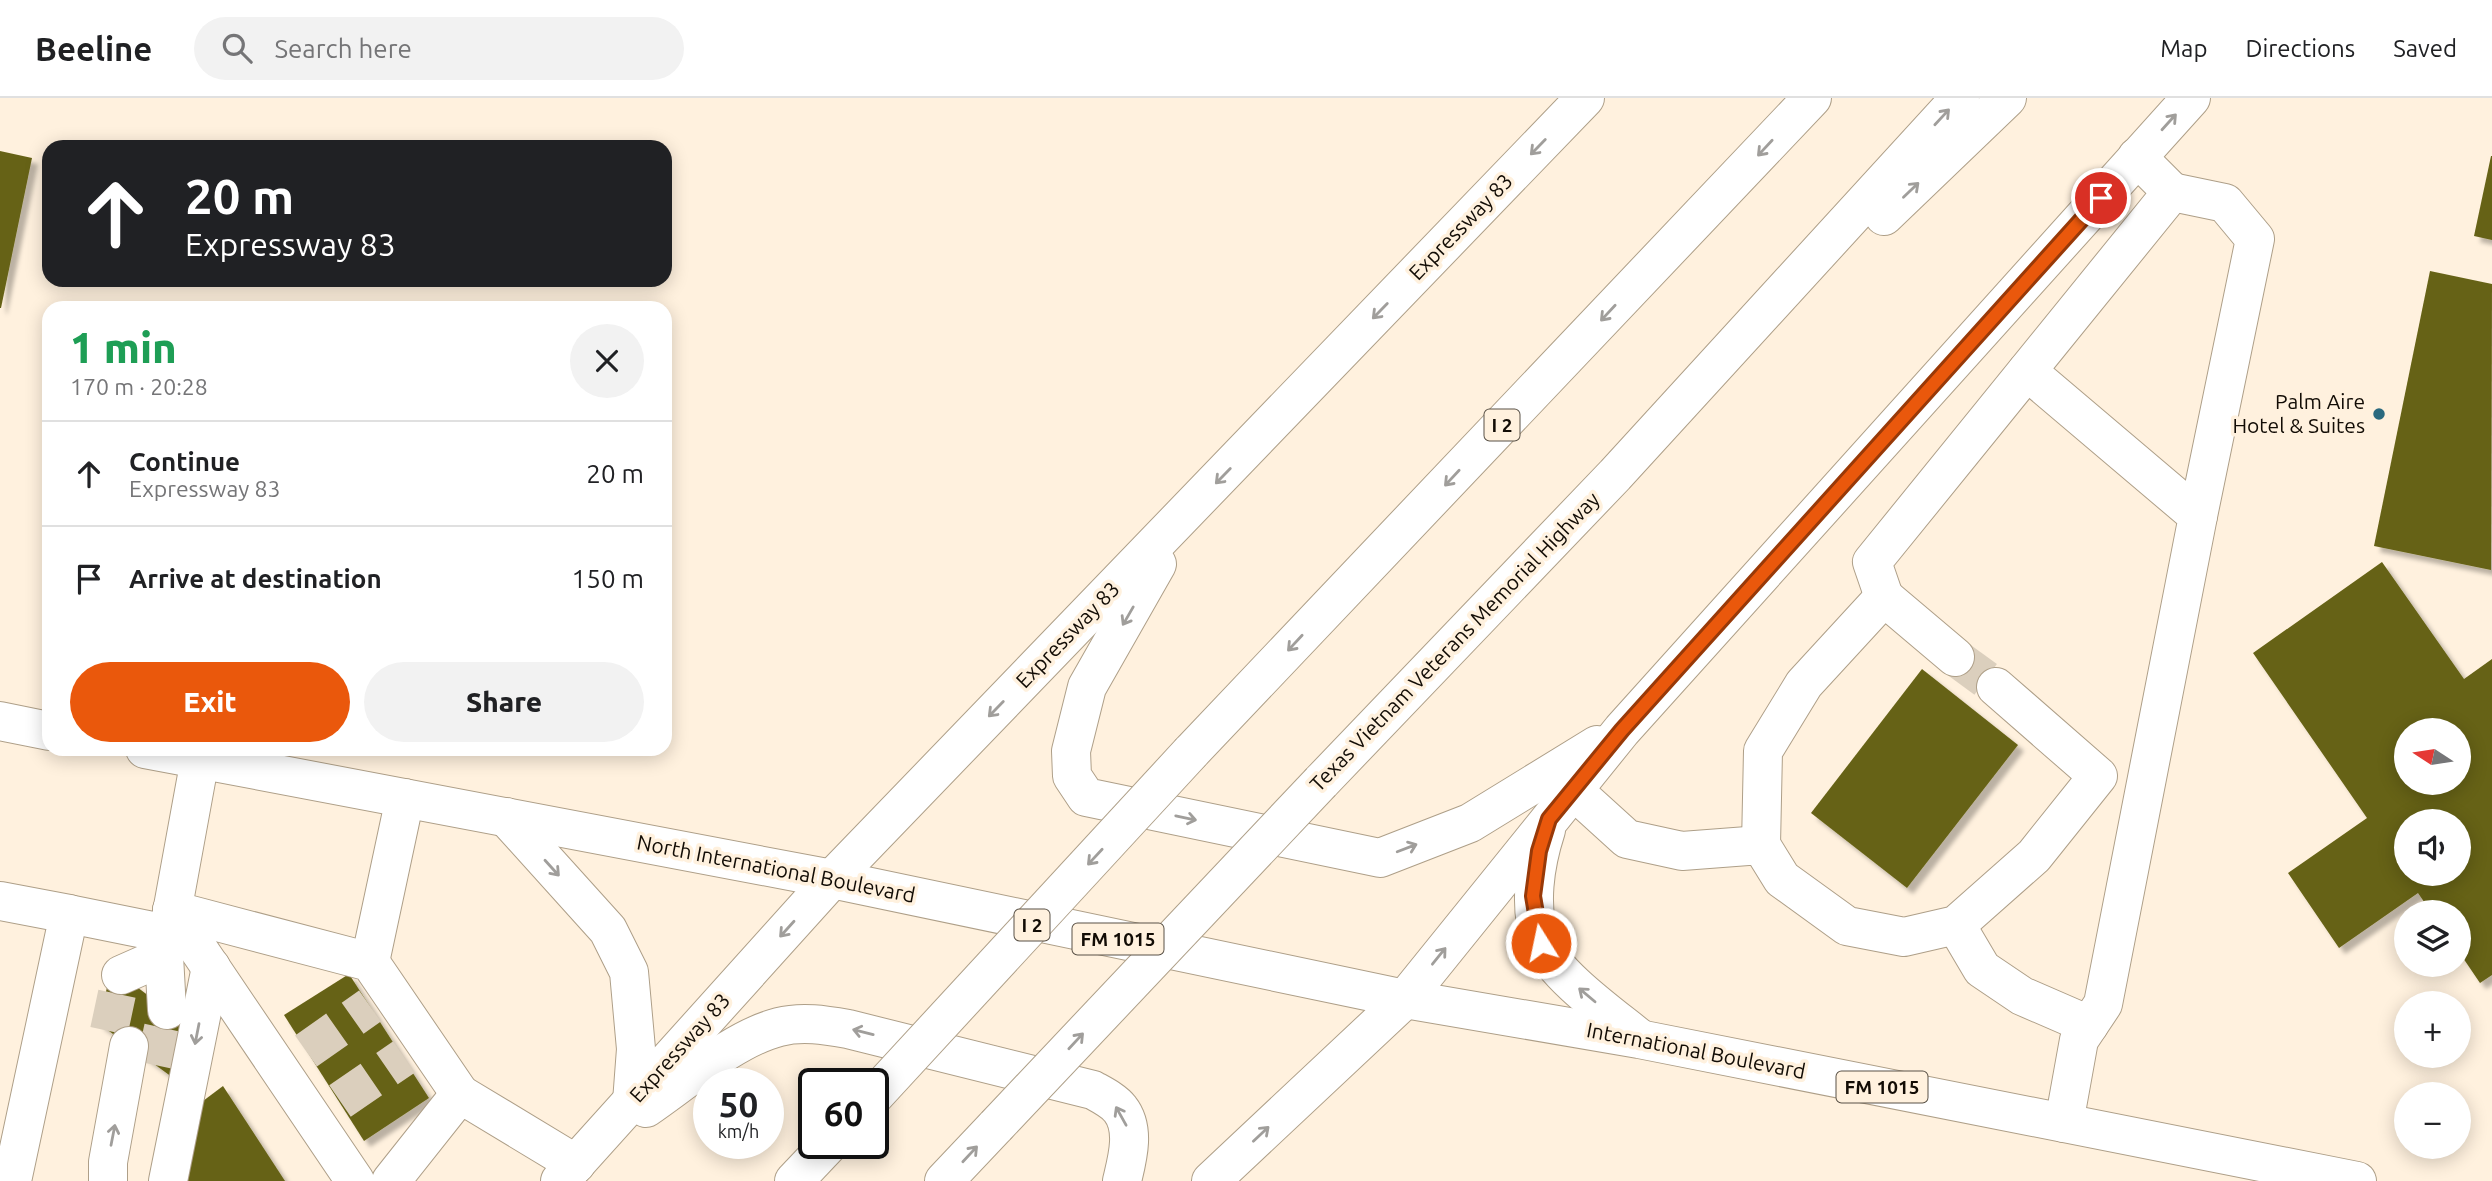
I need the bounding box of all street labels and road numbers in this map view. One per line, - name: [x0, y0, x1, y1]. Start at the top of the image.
- street label: Expressway 83: [1404, 168, 1517, 284]
- road number: I 2: [1484, 410, 1520, 440]
- street label: Texas Vietnam Veterans Memorial Highway: [1305, 487, 1604, 796]
- street label: Expressway 83: [1011, 576, 1124, 692]
- street label: North International Boulevard: [635, 829, 917, 907]
- road number: I 2: [1014, 910, 1050, 940]
- road number: FM 1015: [1072, 924, 1164, 954]
- street label: Expressway 83: [624, 988, 734, 1107]
- street label: International Boulevard: [1585, 1017, 1808, 1083]
- road number: FM 1015: [1836, 1071, 1927, 1102]

